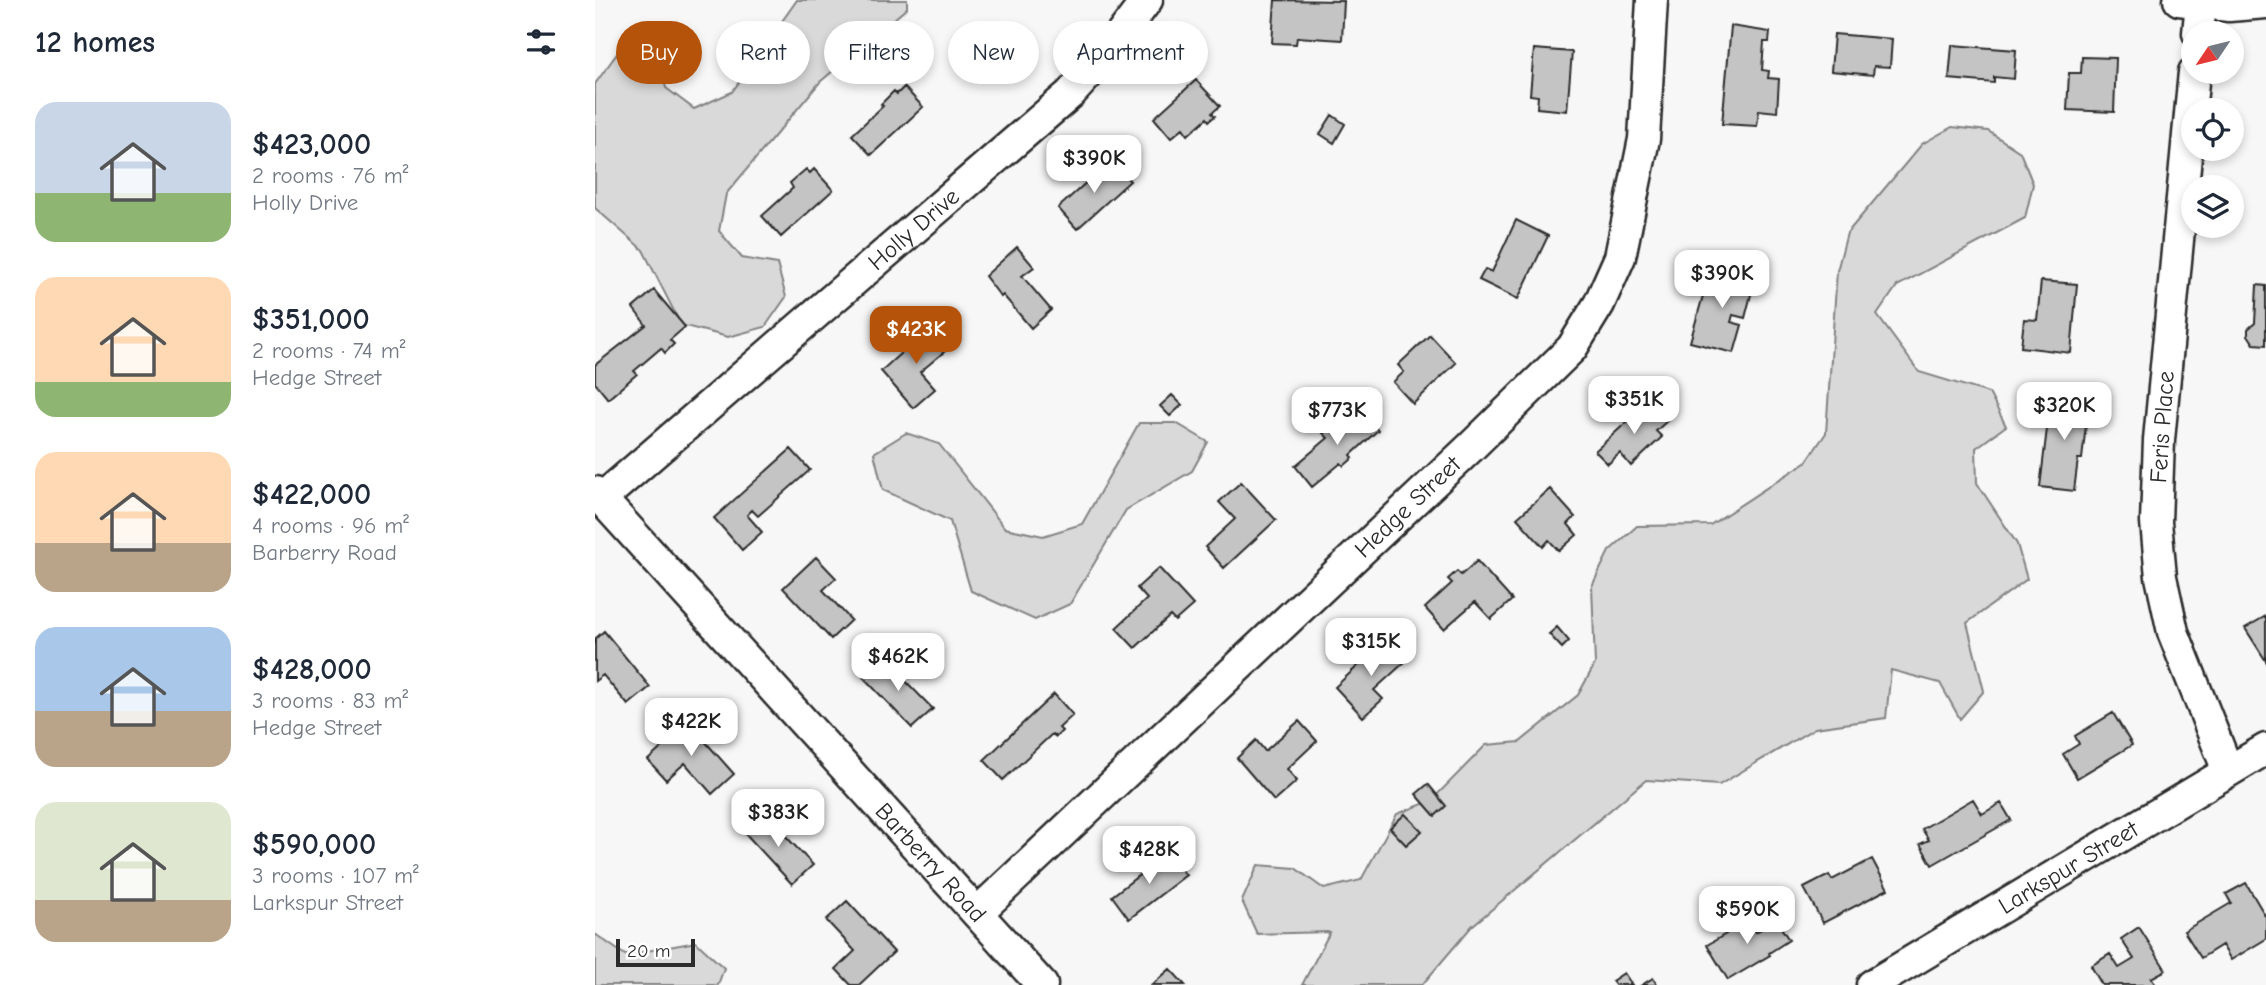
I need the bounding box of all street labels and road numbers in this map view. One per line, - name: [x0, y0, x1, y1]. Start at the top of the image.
- street label: Holly Drive: [862, 182, 965, 276]
- street label: Feris Place: [2144, 370, 2180, 484]
- street label: Hedge Street: [1349, 449, 1467, 563]
- street label: Barberry Road: [870, 797, 992, 928]
- street label: Larkspur Street: [1994, 814, 2144, 920]

